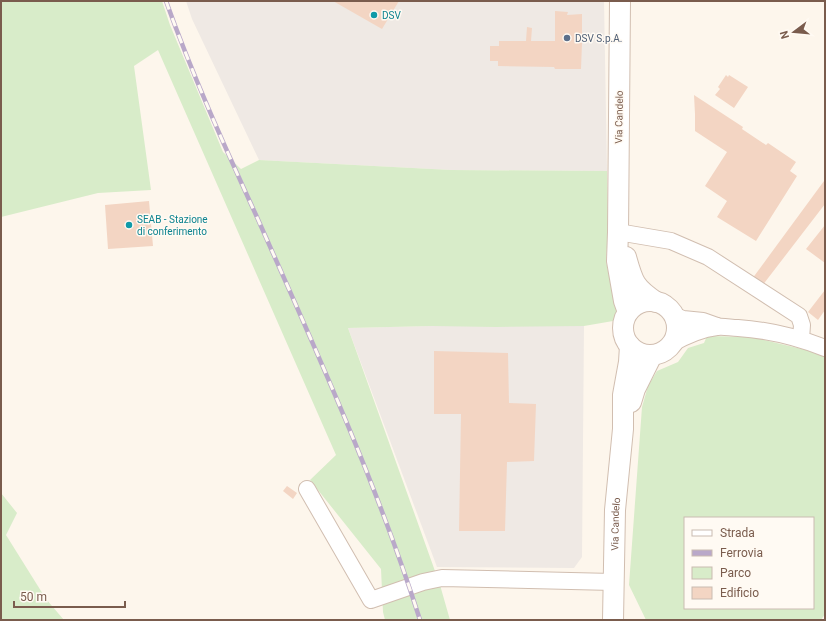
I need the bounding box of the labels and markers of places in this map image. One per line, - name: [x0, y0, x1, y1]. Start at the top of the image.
- marker: DSV: [369, 10, 379, 20]
- place label: DSV: [382, 10, 402, 21]
- marker: DSV S.p.A.: [562, 33, 572, 43]
- place label: DSV S.p.A.: [575, 33, 622, 44]
- place label: SEAB - Stazione di conferimento: [137, 214, 208, 237]
- marker: SEAB - Stazione di conferimento: [124, 220, 134, 230]

